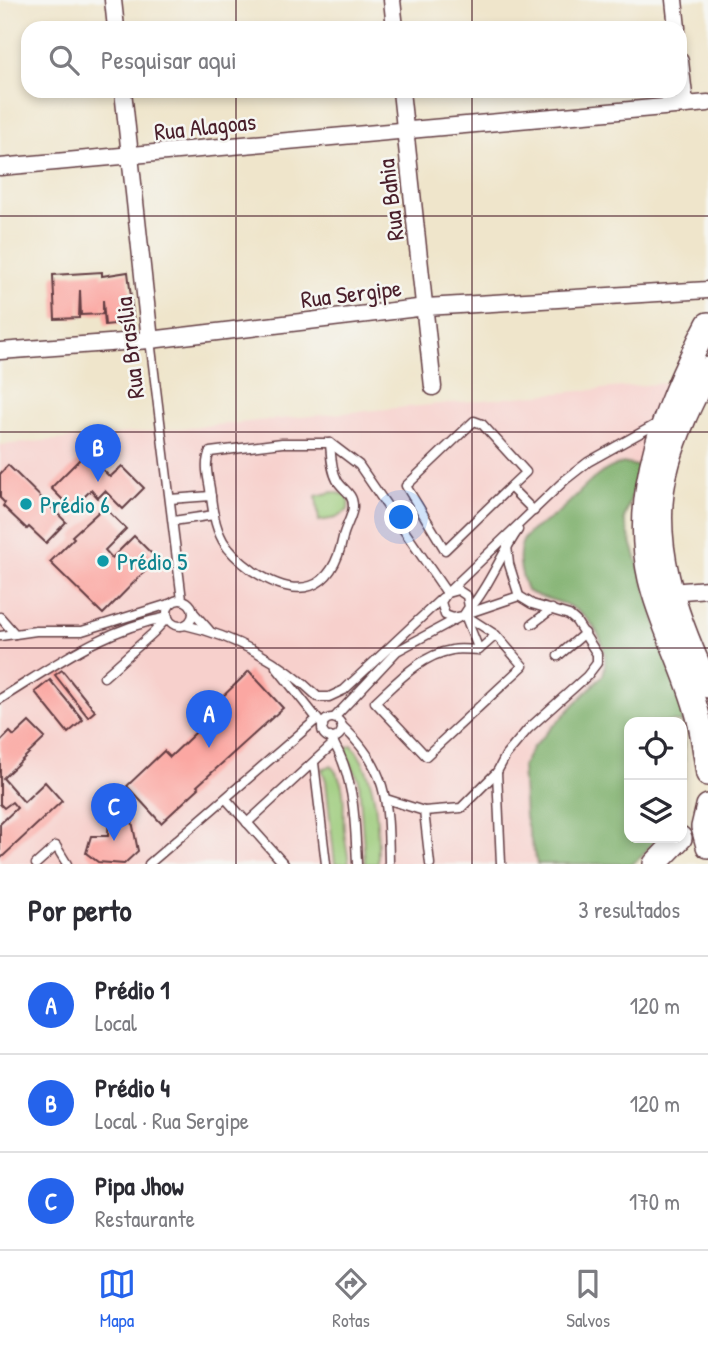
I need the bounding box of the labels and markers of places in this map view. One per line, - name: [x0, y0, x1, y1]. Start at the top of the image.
- pin: B: [75, 424, 121, 482]
- place label: Prédio 6: [40, 488, 110, 520]
- marker: Prédio 6: [18, 496, 34, 512]
- place label: Prédio 5: [117, 545, 187, 577]
- marker: Prédio 5: [95, 553, 111, 569]
- pin: A: [186, 690, 232, 748]
- pin: C: [91, 783, 137, 841]

